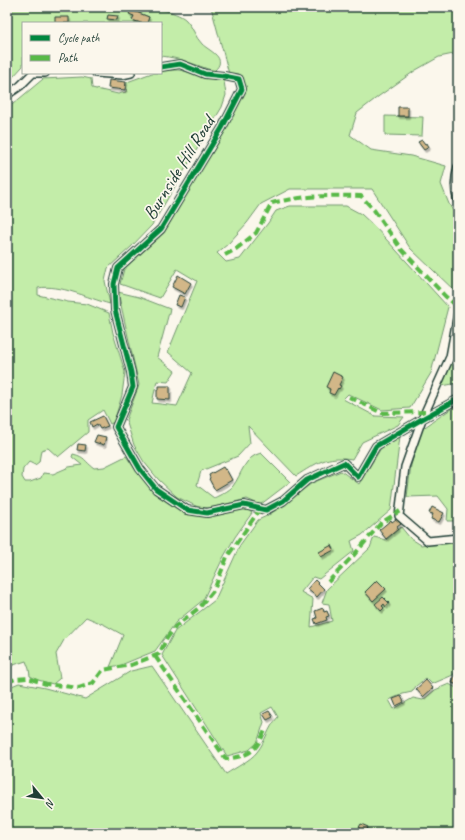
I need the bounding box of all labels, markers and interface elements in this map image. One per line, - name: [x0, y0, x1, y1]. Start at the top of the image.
- legend: [22, 22, 162, 74]
- text: Cycle path: [58, 30, 100, 46]
- text: Path: [58, 50, 78, 66]
- street label: Burnside Hill Road: [138, 109, 222, 224]
- north arrow: [22, 778, 62, 818]
- text: N: [42, 796, 59, 811]

